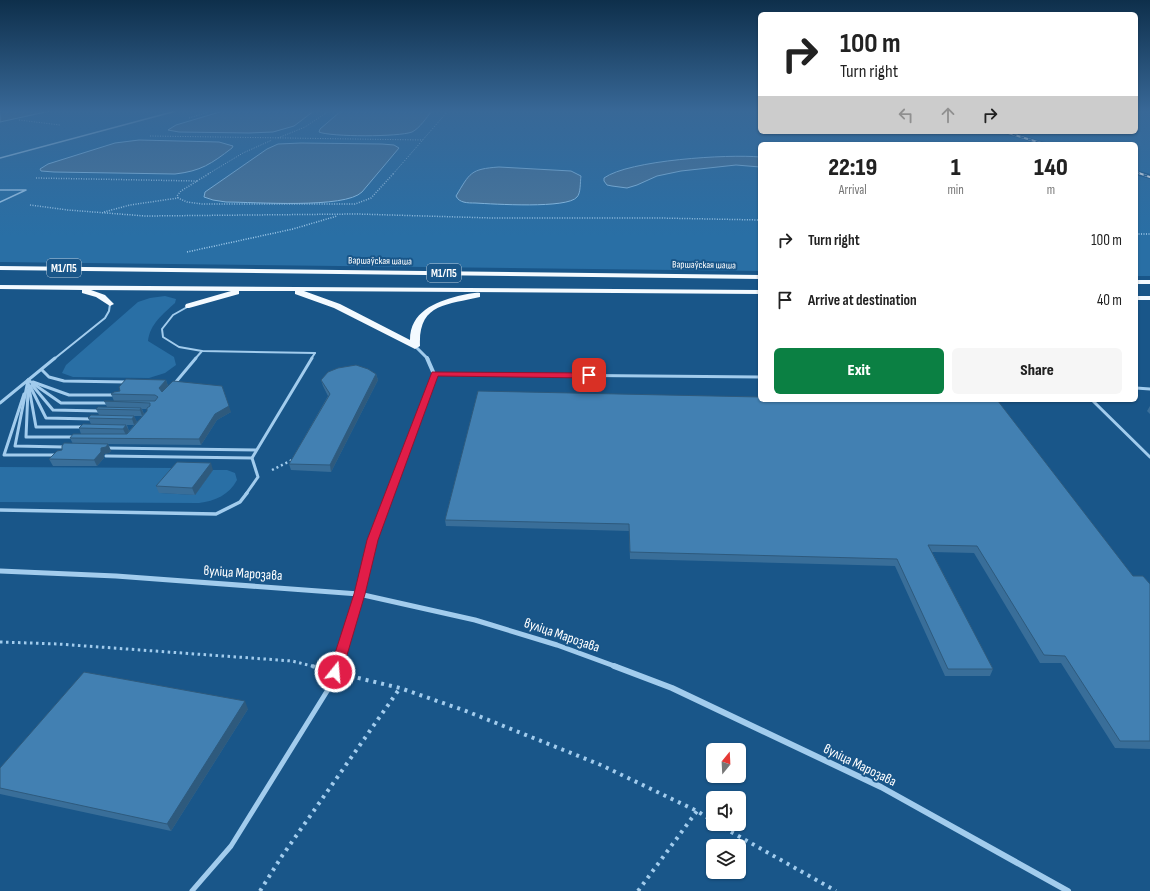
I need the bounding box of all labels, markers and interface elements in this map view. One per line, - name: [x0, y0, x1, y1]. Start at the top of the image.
- text: 100 m: [840, 27, 901, 60]
- icon: right: [774, 28, 826, 80]
- text: Turn right: [840, 61, 898, 82]
- icon: left: [895, 104, 917, 126]
- icon: ahead: [937, 104, 959, 126]
- icon: right: [979, 104, 1001, 126]
- text: 22:19: [828, 153, 877, 182]
- text: 1: [951, 153, 961, 182]
- text: 140: [1034, 153, 1068, 182]
- text: Arrival: [839, 182, 867, 198]
- text: min: [947, 182, 964, 198]
- text: m: [1047, 182, 1055, 198]
- icon: right: [774, 229, 796, 251]
- text: Turn right: [808, 231, 860, 250]
- text: 100 m: [1091, 231, 1122, 250]
- street label: Варшаўская шаша: [348, 254, 412, 268]
- street label: Варшаўская шаша: [672, 258, 736, 272]
- road number: М1/П5: [47, 259, 81, 277]
- road number: М1/П5: [427, 264, 461, 282]
- icon: arrive: [774, 289, 796, 311]
- text: Arrive at destination: [808, 291, 917, 310]
- text: 40 m: [1097, 291, 1122, 310]
- button: Exit: [774, 348, 944, 394]
- button: Share: [952, 348, 1122, 394]
- pin: [572, 358, 606, 392]
- icon: arrive: [578, 364, 600, 386]
- street label: вуліца Марозава: [203, 562, 283, 584]
- street label: вуліца Марозава: [522, 614, 602, 656]
- position arrow: [314, 651, 356, 693]
- street label: вуліца Марозава: [821, 740, 899, 790]
- north arrow: [706, 743, 746, 783]
- map controls: [706, 743, 746, 879]
- button: sound: [706, 791, 746, 831]
- button: layers: [706, 839, 746, 879]

